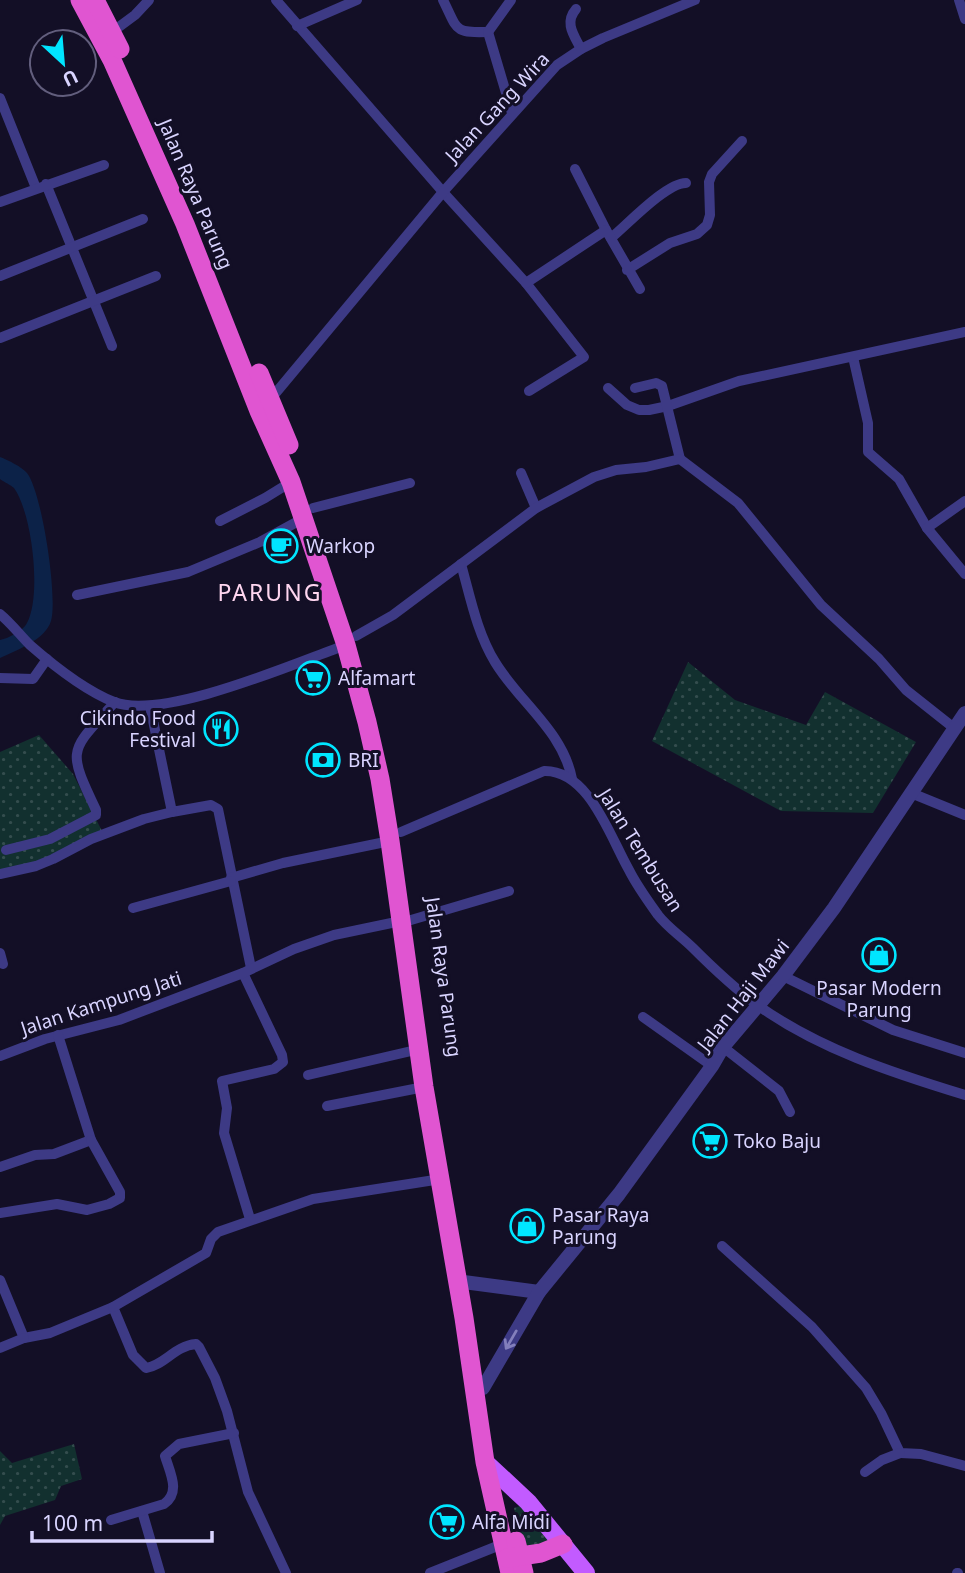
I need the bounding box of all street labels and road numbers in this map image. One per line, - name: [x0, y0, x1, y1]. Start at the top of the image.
- street label: Jalan Gang Wira: [438, 46, 555, 169]
- street label: Jalan Raya Parung: [152, 113, 239, 273]
- street label: Jalan Tembusan: [592, 782, 689, 917]
- street label: Jalan Raya Parung: [420, 893, 468, 1059]
- street label: Jalan Haji Mawi: [690, 934, 795, 1058]
- street label: Jalan Kampung Jati: [15, 965, 185, 1042]

